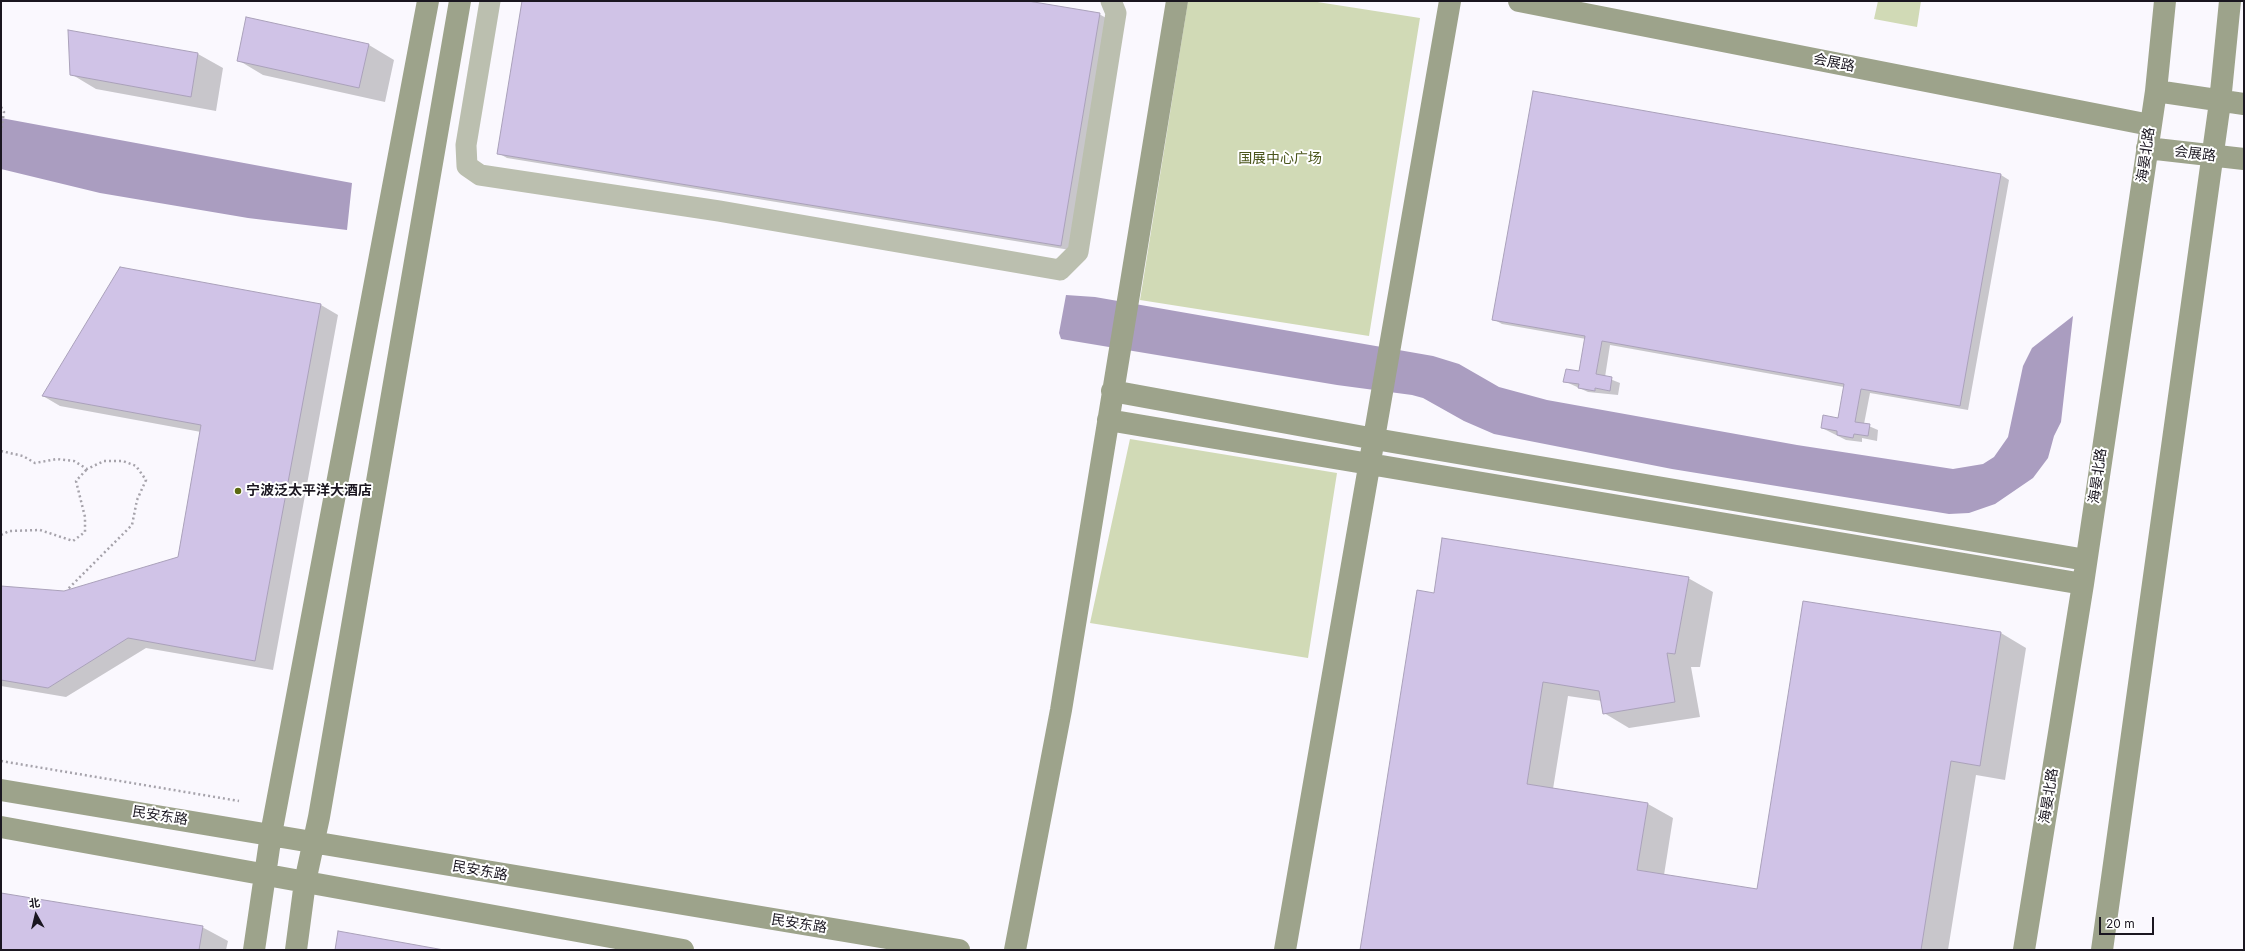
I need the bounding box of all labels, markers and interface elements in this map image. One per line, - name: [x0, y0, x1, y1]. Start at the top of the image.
- street label: 会展路: [1812, 51, 1856, 75]
- street label: 海晏北路: [2134, 126, 2158, 184]
- street label: 会展路: [2173, 143, 2217, 165]
- park label: 国展中心广场: [1238, 151, 1322, 167]
- street label: 海晏北路: [2086, 447, 2110, 505]
- place label: 宁波泛太平洋大酒店: [246, 483, 372, 499]
- marker: 宁波泛太平洋大酒店: [233, 486, 243, 496]
- street label: 海晏北路: [2036, 767, 2062, 825]
- street label: 民安东路: [131, 803, 189, 829]
- street label: 民安东路: [451, 858, 509, 884]
- north arrow: [16, 895, 56, 935]
- text: 北: [28, 895, 41, 911]
- scale bar: [2101, 909, 2156, 935]
- street label: 民安东路: [770, 911, 828, 937]
- text: 20 m: [2106, 916, 2135, 931]

